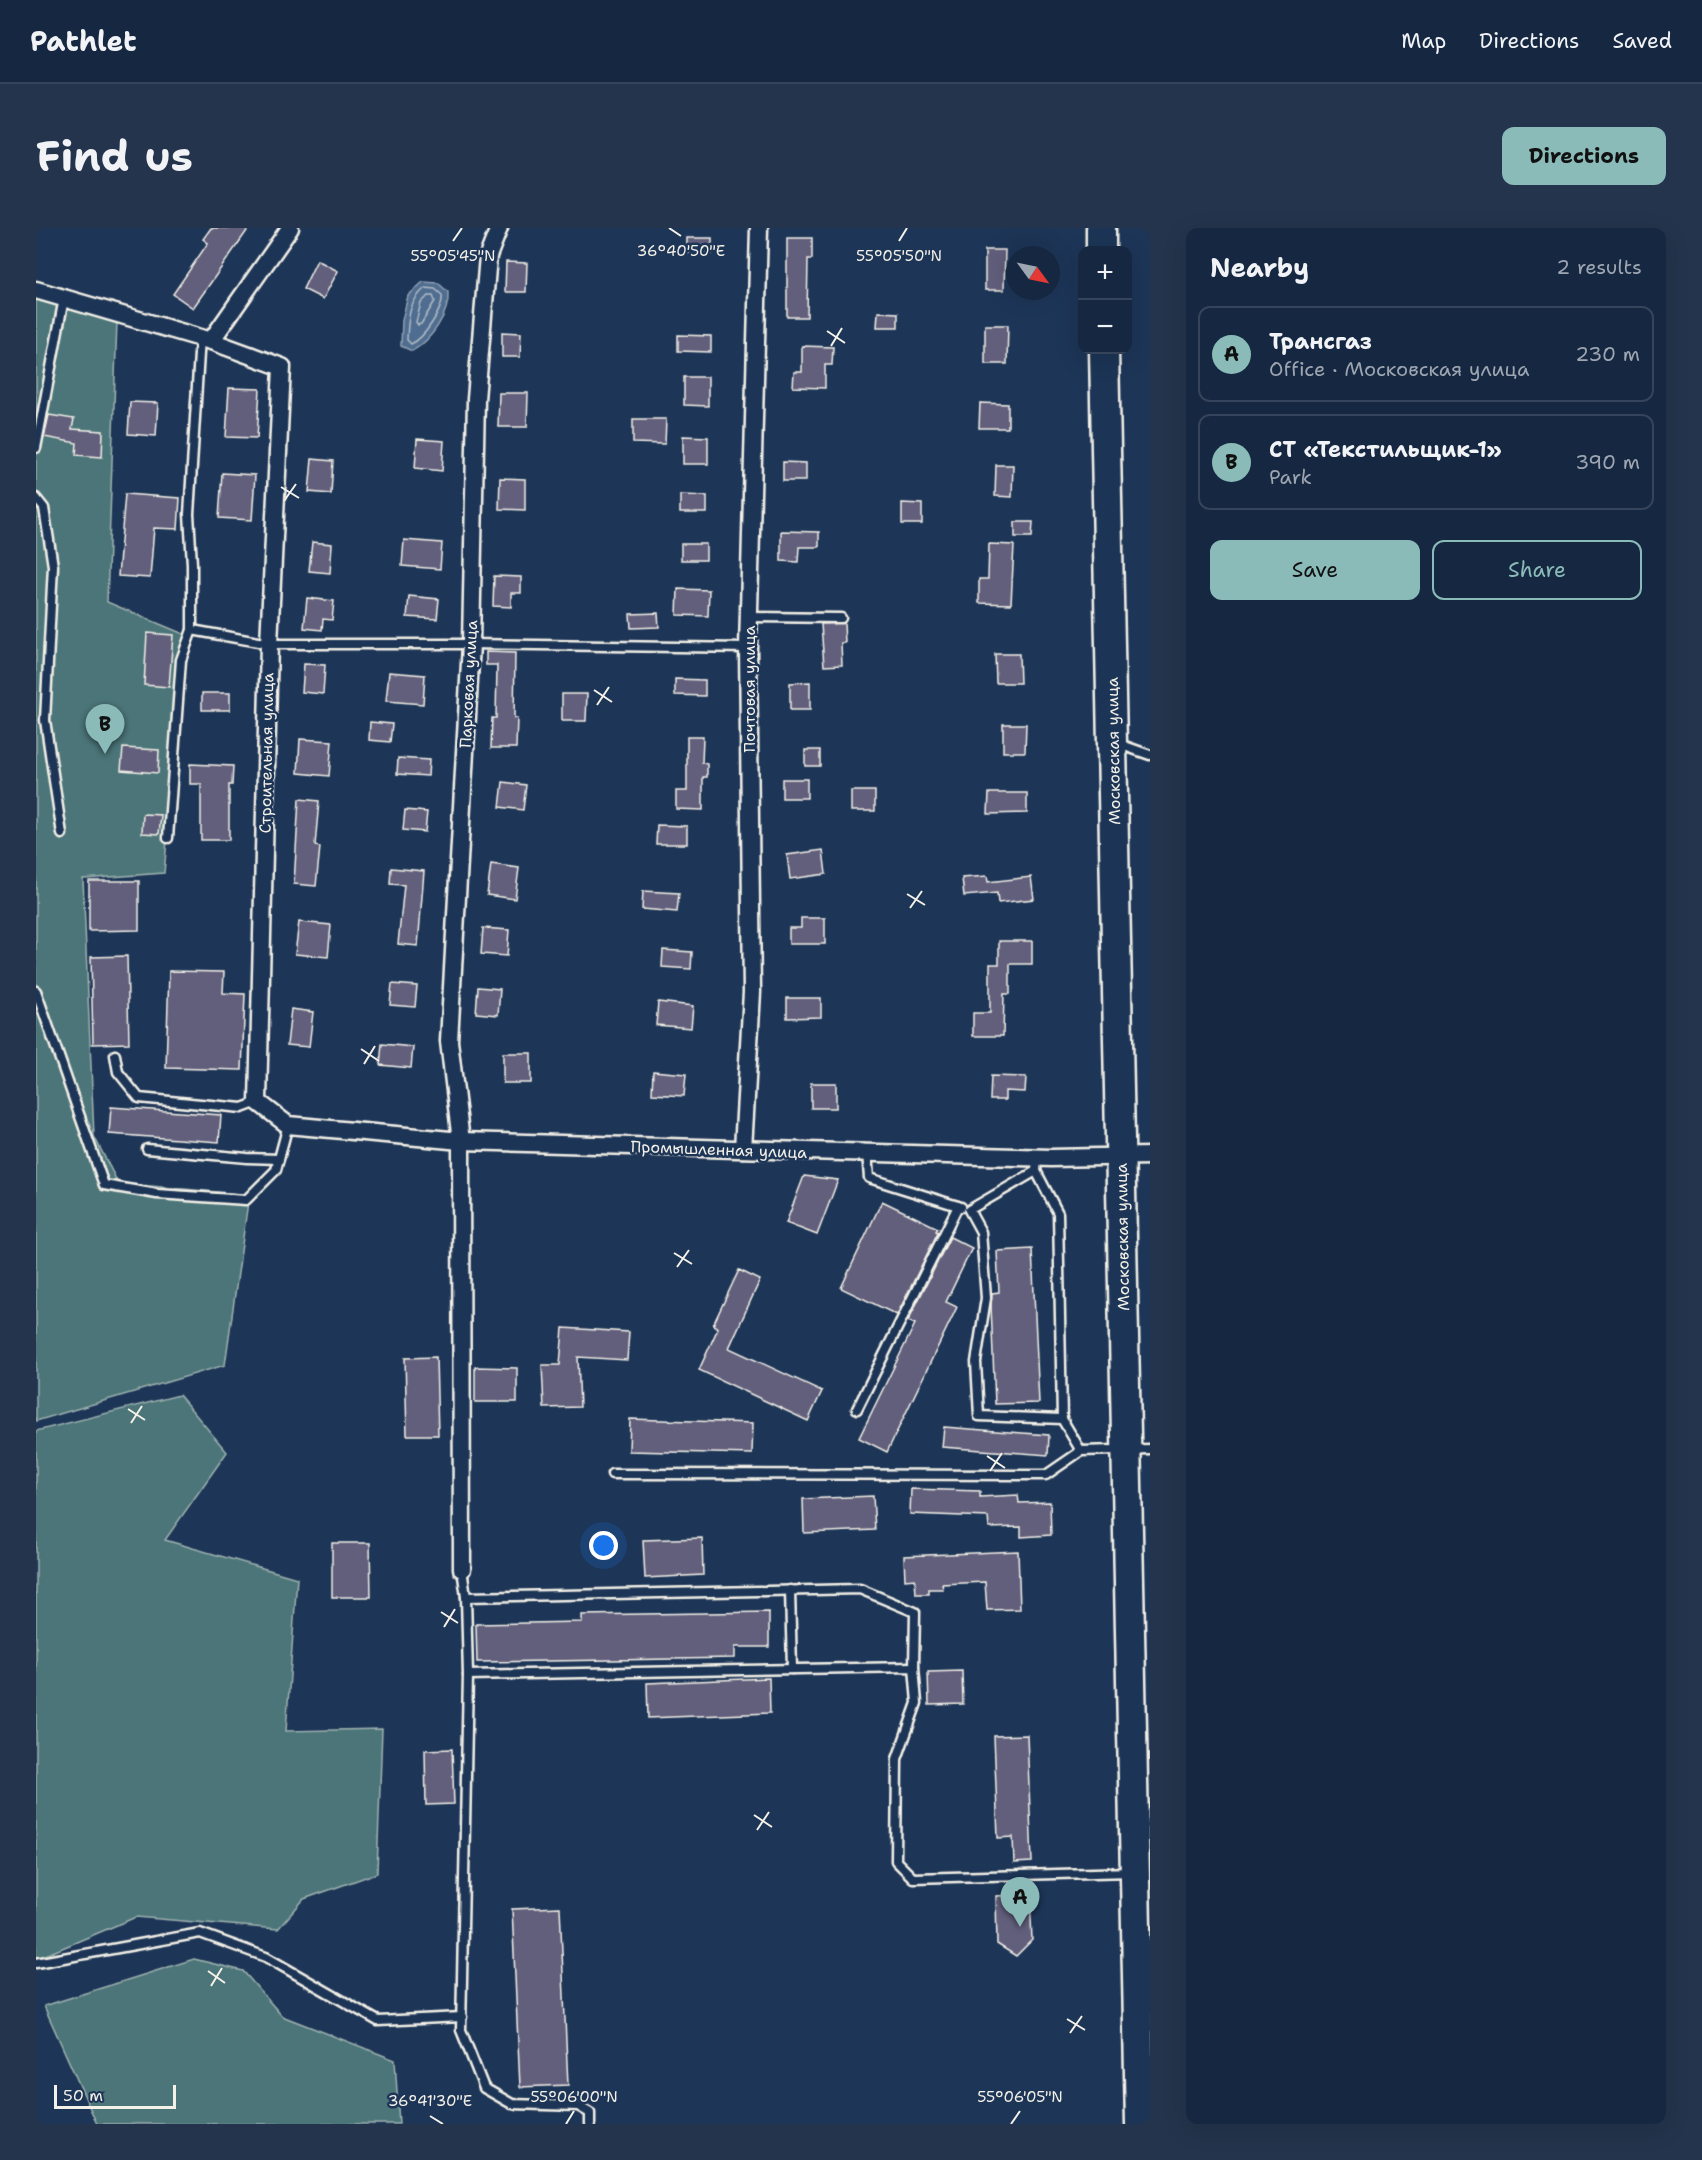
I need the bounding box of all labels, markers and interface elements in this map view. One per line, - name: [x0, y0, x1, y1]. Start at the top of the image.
- text: Pathlet: [30, 22, 137, 60]
- text: Map: [1401, 27, 1446, 55]
- text: Directions: [1479, 27, 1579, 55]
- text: Saved: [1612, 27, 1672, 55]
- button: Directions: [1502, 127, 1666, 185]
- text: Find us: [36, 128, 193, 184]
- text: 36°40'50"E: [637, 241, 725, 261]
- text: 55°05'45"N: [411, 246, 495, 266]
- text: 55°05'50"N: [856, 246, 942, 266]
- north arrow: [1006, 246, 1060, 300]
- map controls: [1078, 246, 1132, 354]
- button: +: [1078, 246, 1132, 300]
- text: Nearby: [1210, 250, 1309, 285]
- text: 2 results: [1556, 254, 1642, 280]
- button: −: [1078, 300, 1132, 354]
- text: Трансгаз: [1269, 327, 1372, 356]
- text: A: [1224, 341, 1239, 367]
- text: 230 m: [1575, 341, 1640, 367]
- text: Office · Московская улица: [1269, 356, 1529, 382]
- text: СТ «Текстильщик-1»: [1269, 435, 1502, 464]
- text: B: [1225, 449, 1238, 475]
- text: 390 m: [1575, 449, 1640, 475]
- text: Park: [1269, 464, 1312, 490]
- button: Save: [1210, 540, 1420, 600]
- button: Share: [1432, 540, 1642, 600]
- street label: Парковая улица: [455, 619, 482, 749]
- street label: Почтовая улица: [739, 625, 760, 753]
- street label: Строительная улица: [255, 672, 278, 834]
- street label: Московская улица: [1102, 677, 1125, 825]
- pin: B: [86, 704, 124, 754]
- street label: Промышленная улица: [630, 1136, 808, 1163]
- street label: Московская улица: [1111, 1163, 1134, 1311]
- your location: [589, 1531, 618, 1560]
- pin: A: [1000, 1878, 1040, 1927]
- scale bar: [54, 2082, 176, 2110]
- text: 50 m: [63, 2085, 103, 2106]
- text: 55°06'00"N: [530, 2087, 618, 2107]
- text: 55°06'05"N: [977, 2087, 1063, 2107]
- text: 36°41'30"E: [388, 2091, 472, 2111]

